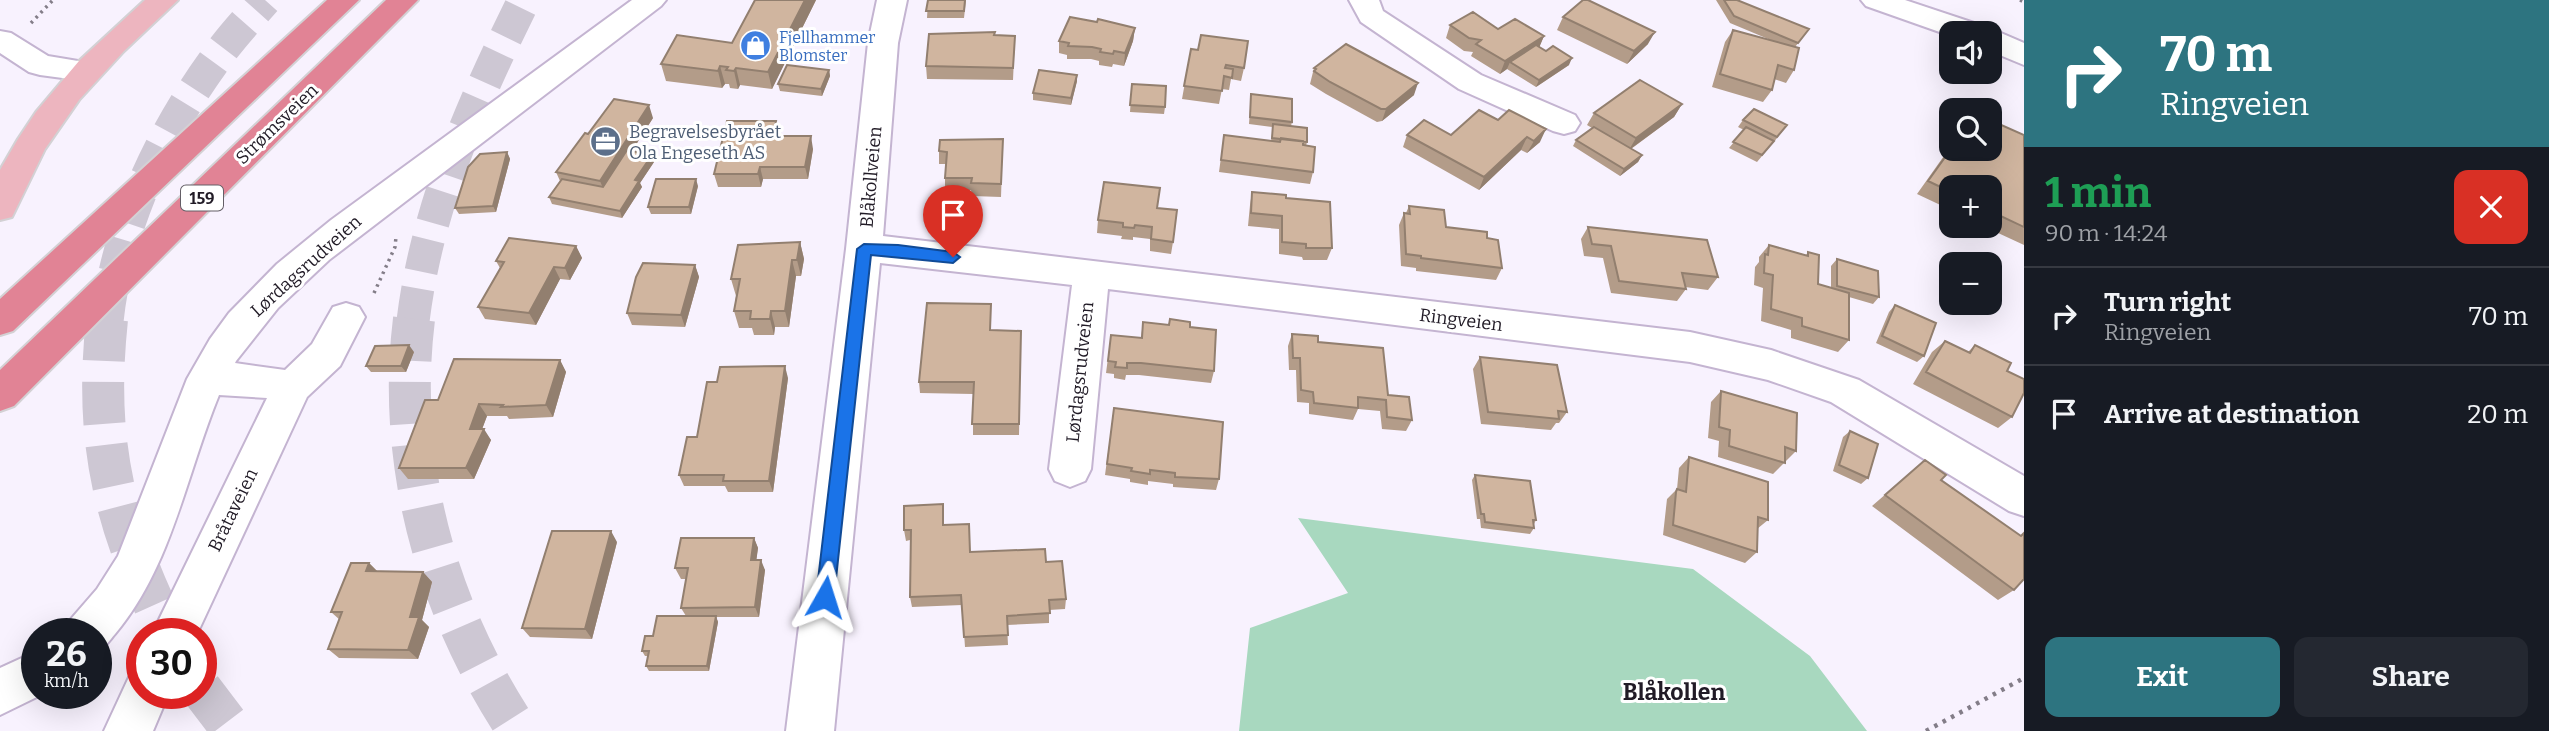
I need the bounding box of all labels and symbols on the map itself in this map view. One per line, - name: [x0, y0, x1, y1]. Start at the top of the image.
- place label: Fjellhammer Blomster: [779, 28, 875, 65]
- shop icon: Fjellhammer Blomster: [739, 29, 773, 63]
- street label: Strømsveien: [231, 79, 323, 169]
- place label: Begravelsesbyrået Ola Engeseth AS: [629, 121, 782, 164]
- office icon: Begravelsesbyrået Ola Engeseth AS: [589, 125, 623, 159]
- street label: Blåkollveien: [856, 125, 886, 229]
- pin: [923, 185, 983, 257]
- road number: 159: [181, 186, 223, 210]
- street label: Lørdagsrudveien: [246, 210, 366, 321]
- street label: Lørdagsrudveien: [1062, 300, 1098, 443]
- street label: Ringveien: [1418, 304, 1505, 336]
- street label: Bråtaveien: [203, 464, 263, 555]
- position arrow: [788, 560, 862, 634]
- speed limit sign: 30: [126, 618, 217, 709]
- district label: Blåkollen: [1623, 678, 1725, 706]

